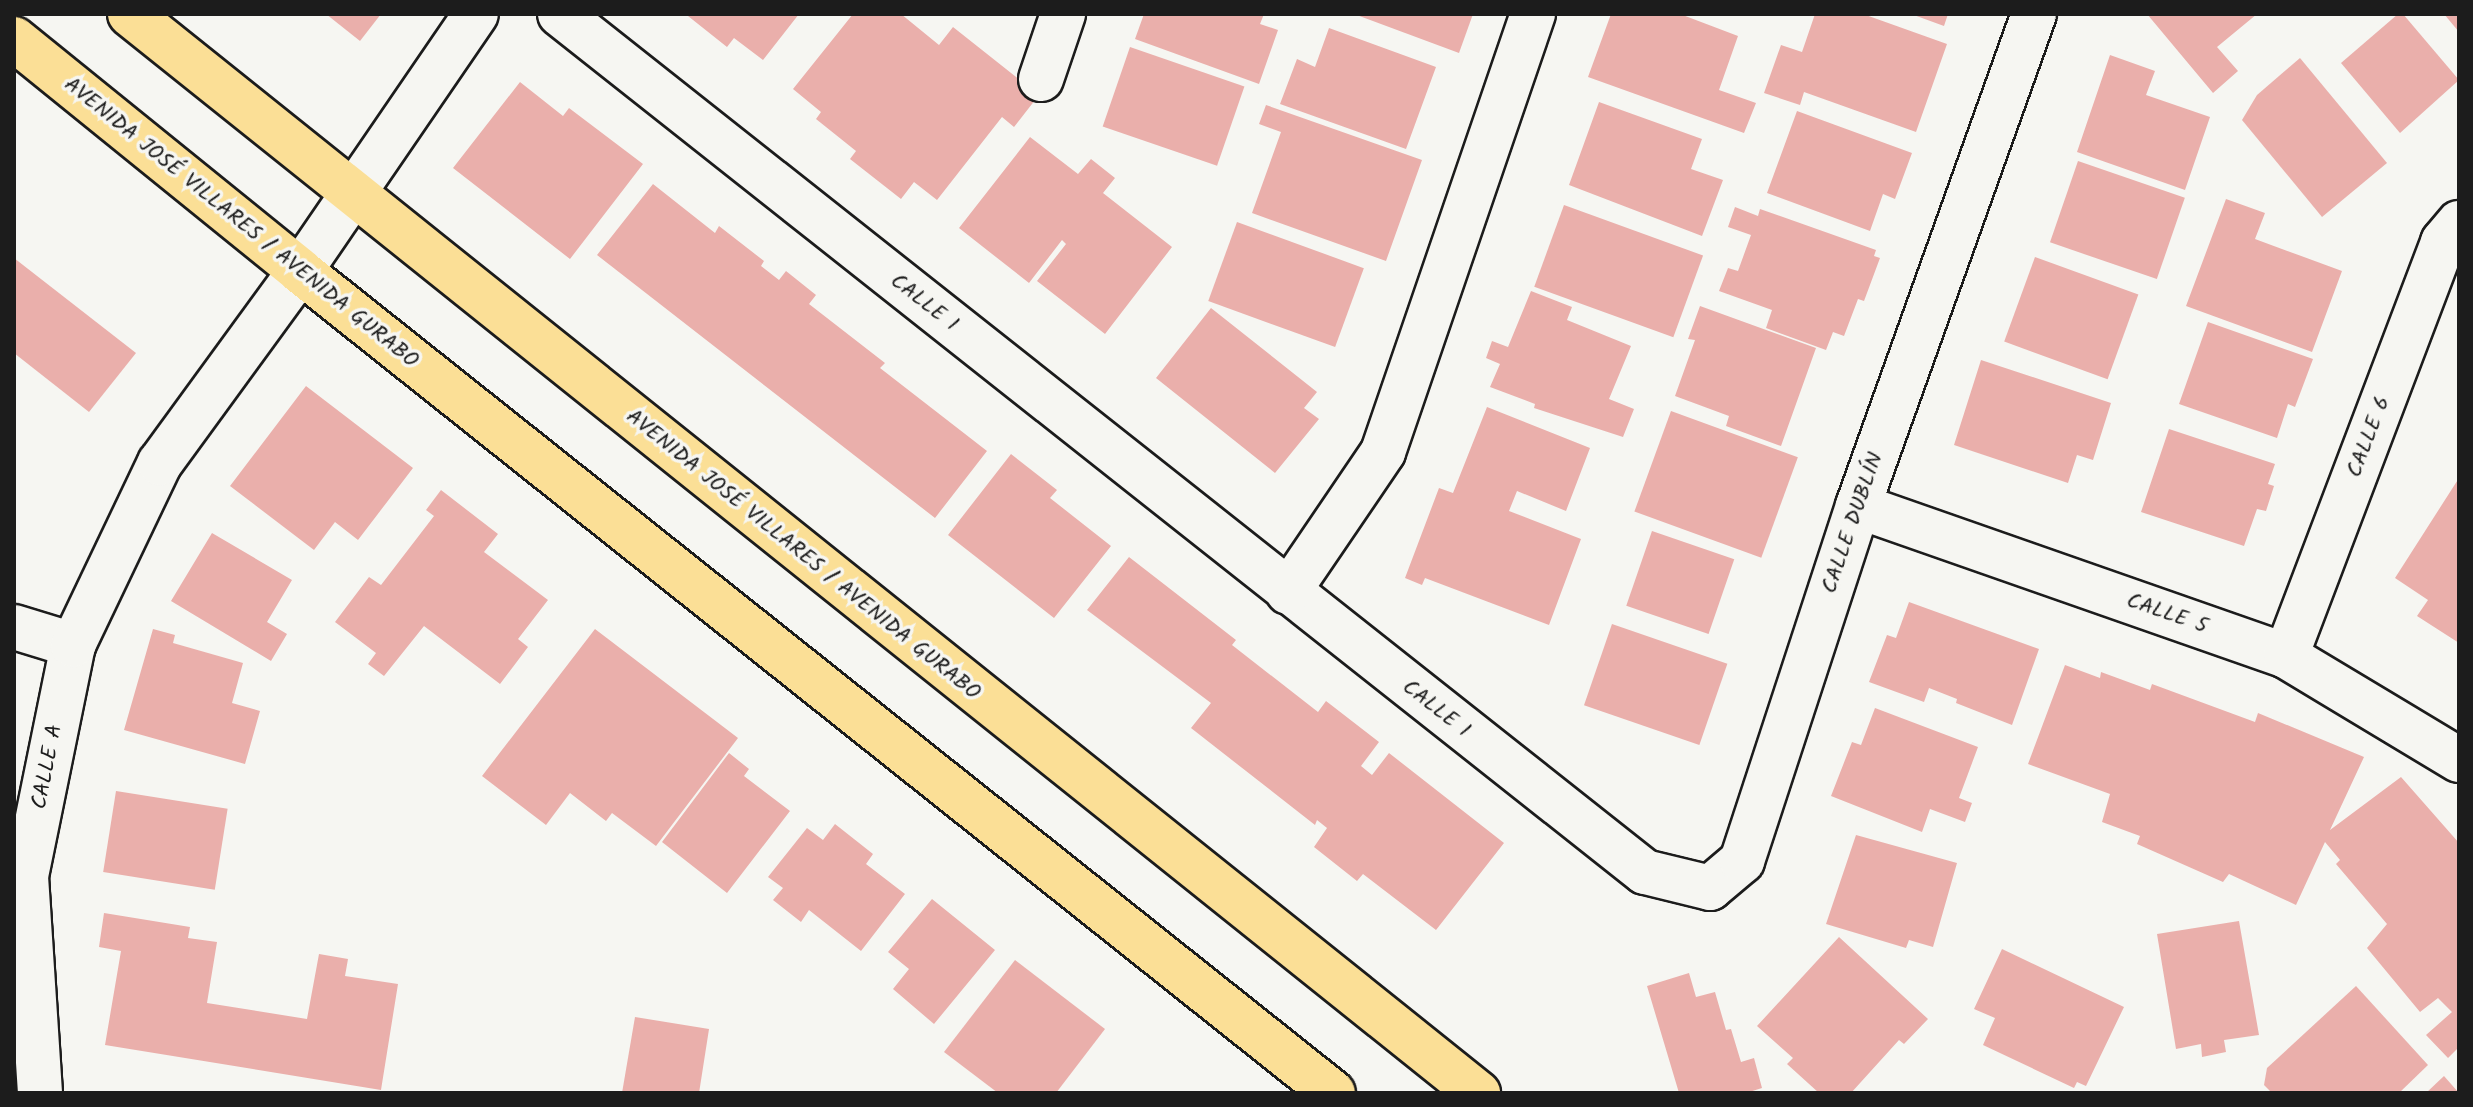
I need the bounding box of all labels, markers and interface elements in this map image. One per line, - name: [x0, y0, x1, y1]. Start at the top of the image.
- street label: AVENIDA JOSÉ VILLARES / AVENIDA GURABO: [58, 72, 424, 374]
- street label: CALLE 1: [885, 268, 963, 338]
- street label: CALLE 6: [2342, 393, 2396, 481]
- street label: AVENIDA JOSÉ VILLARES / AVENIDA GURABO: [620, 404, 986, 706]
- street label: CALLE DUBLÍN: [1817, 449, 1889, 597]
- street label: CALLE 5: [2123, 588, 2211, 640]
- street label: CALLE 1: [1397, 674, 1475, 744]
- street label: CALLE A: [27, 722, 69, 812]

